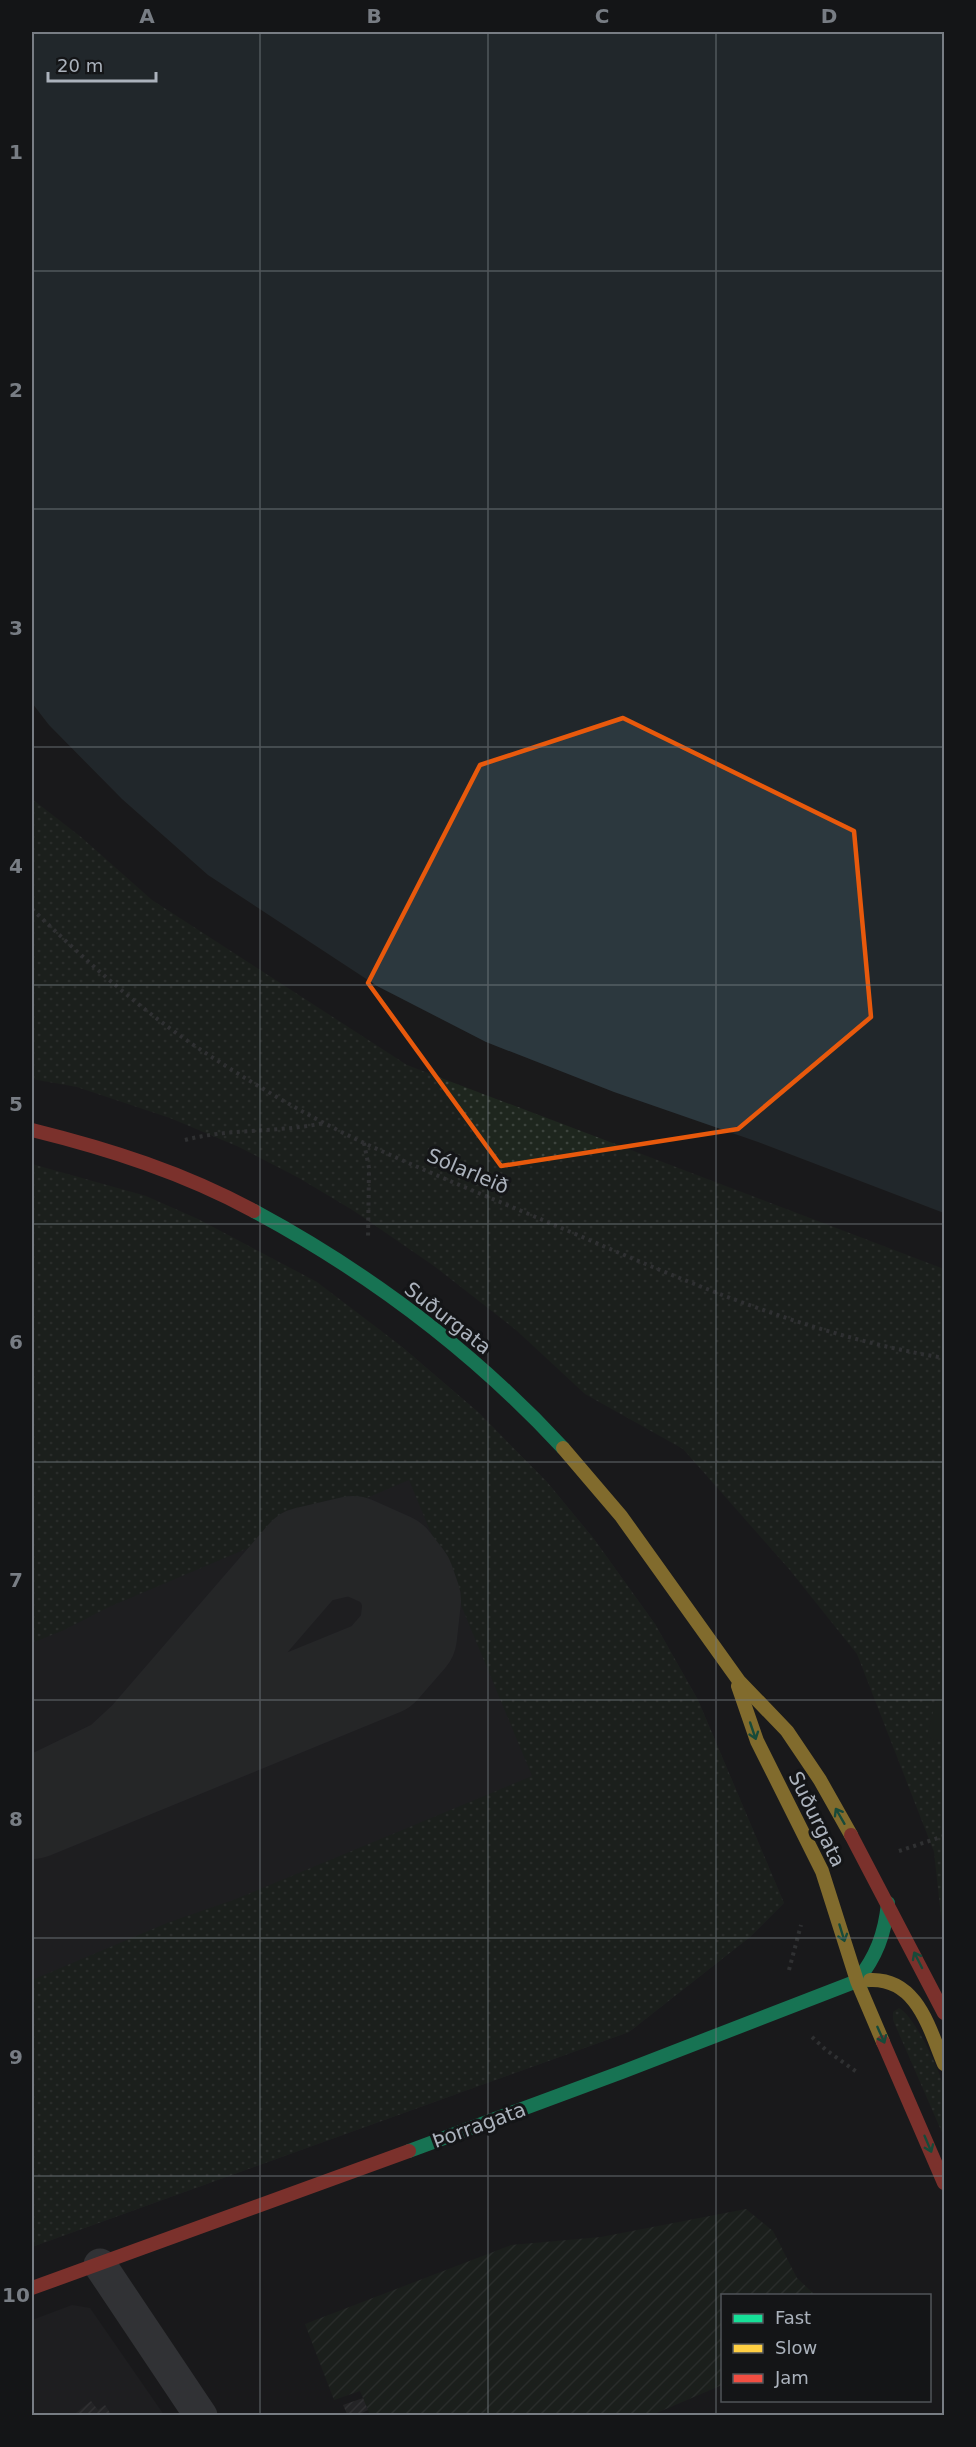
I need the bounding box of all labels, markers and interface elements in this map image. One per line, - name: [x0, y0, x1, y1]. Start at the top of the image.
- text: A: [139, 4, 155, 28]
- text: B: [366, 4, 382, 28]
- text: C: [595, 4, 609, 28]
- text: D: [821, 4, 837, 28]
- scale bar: [48, 45, 156, 83]
- text: 20 m: [57, 55, 103, 76]
- text: 1: [9, 140, 23, 164]
- text: 2: [9, 378, 23, 402]
- text: 3: [9, 616, 23, 640]
- text: 4: [9, 854, 23, 878]
- text: 5: [9, 1092, 23, 1116]
- street label: Sólarleið: [423, 1143, 513, 1199]
- street label: Suðurgata: [400, 1277, 496, 1359]
- text: 6: [9, 1330, 23, 1354]
- text: 7: [9, 1568, 23, 1592]
- one-way arrow: [749, 1721, 760, 1740]
- street label: Suðurgata: [784, 1767, 850, 1871]
- text: 8: [9, 1807, 23, 1831]
- one-way arrow: [833, 1807, 845, 1824]
- one-way arrow: [837, 1923, 848, 1942]
- one-way arrow: [912, 1952, 924, 1970]
- one-way arrow: [876, 2026, 887, 2044]
- text: 9: [9, 2045, 23, 2069]
- street label: Þorragata: [429, 2097, 529, 2153]
- one-way arrow: [923, 2135, 934, 2153]
- text: 10: [2, 2283, 30, 2307]
- legend: [721, 2294, 931, 2402]
- text: Fast: [775, 2307, 811, 2328]
- text: Slow: [775, 2337, 817, 2358]
- text: Jam: [774, 2367, 809, 2388]

